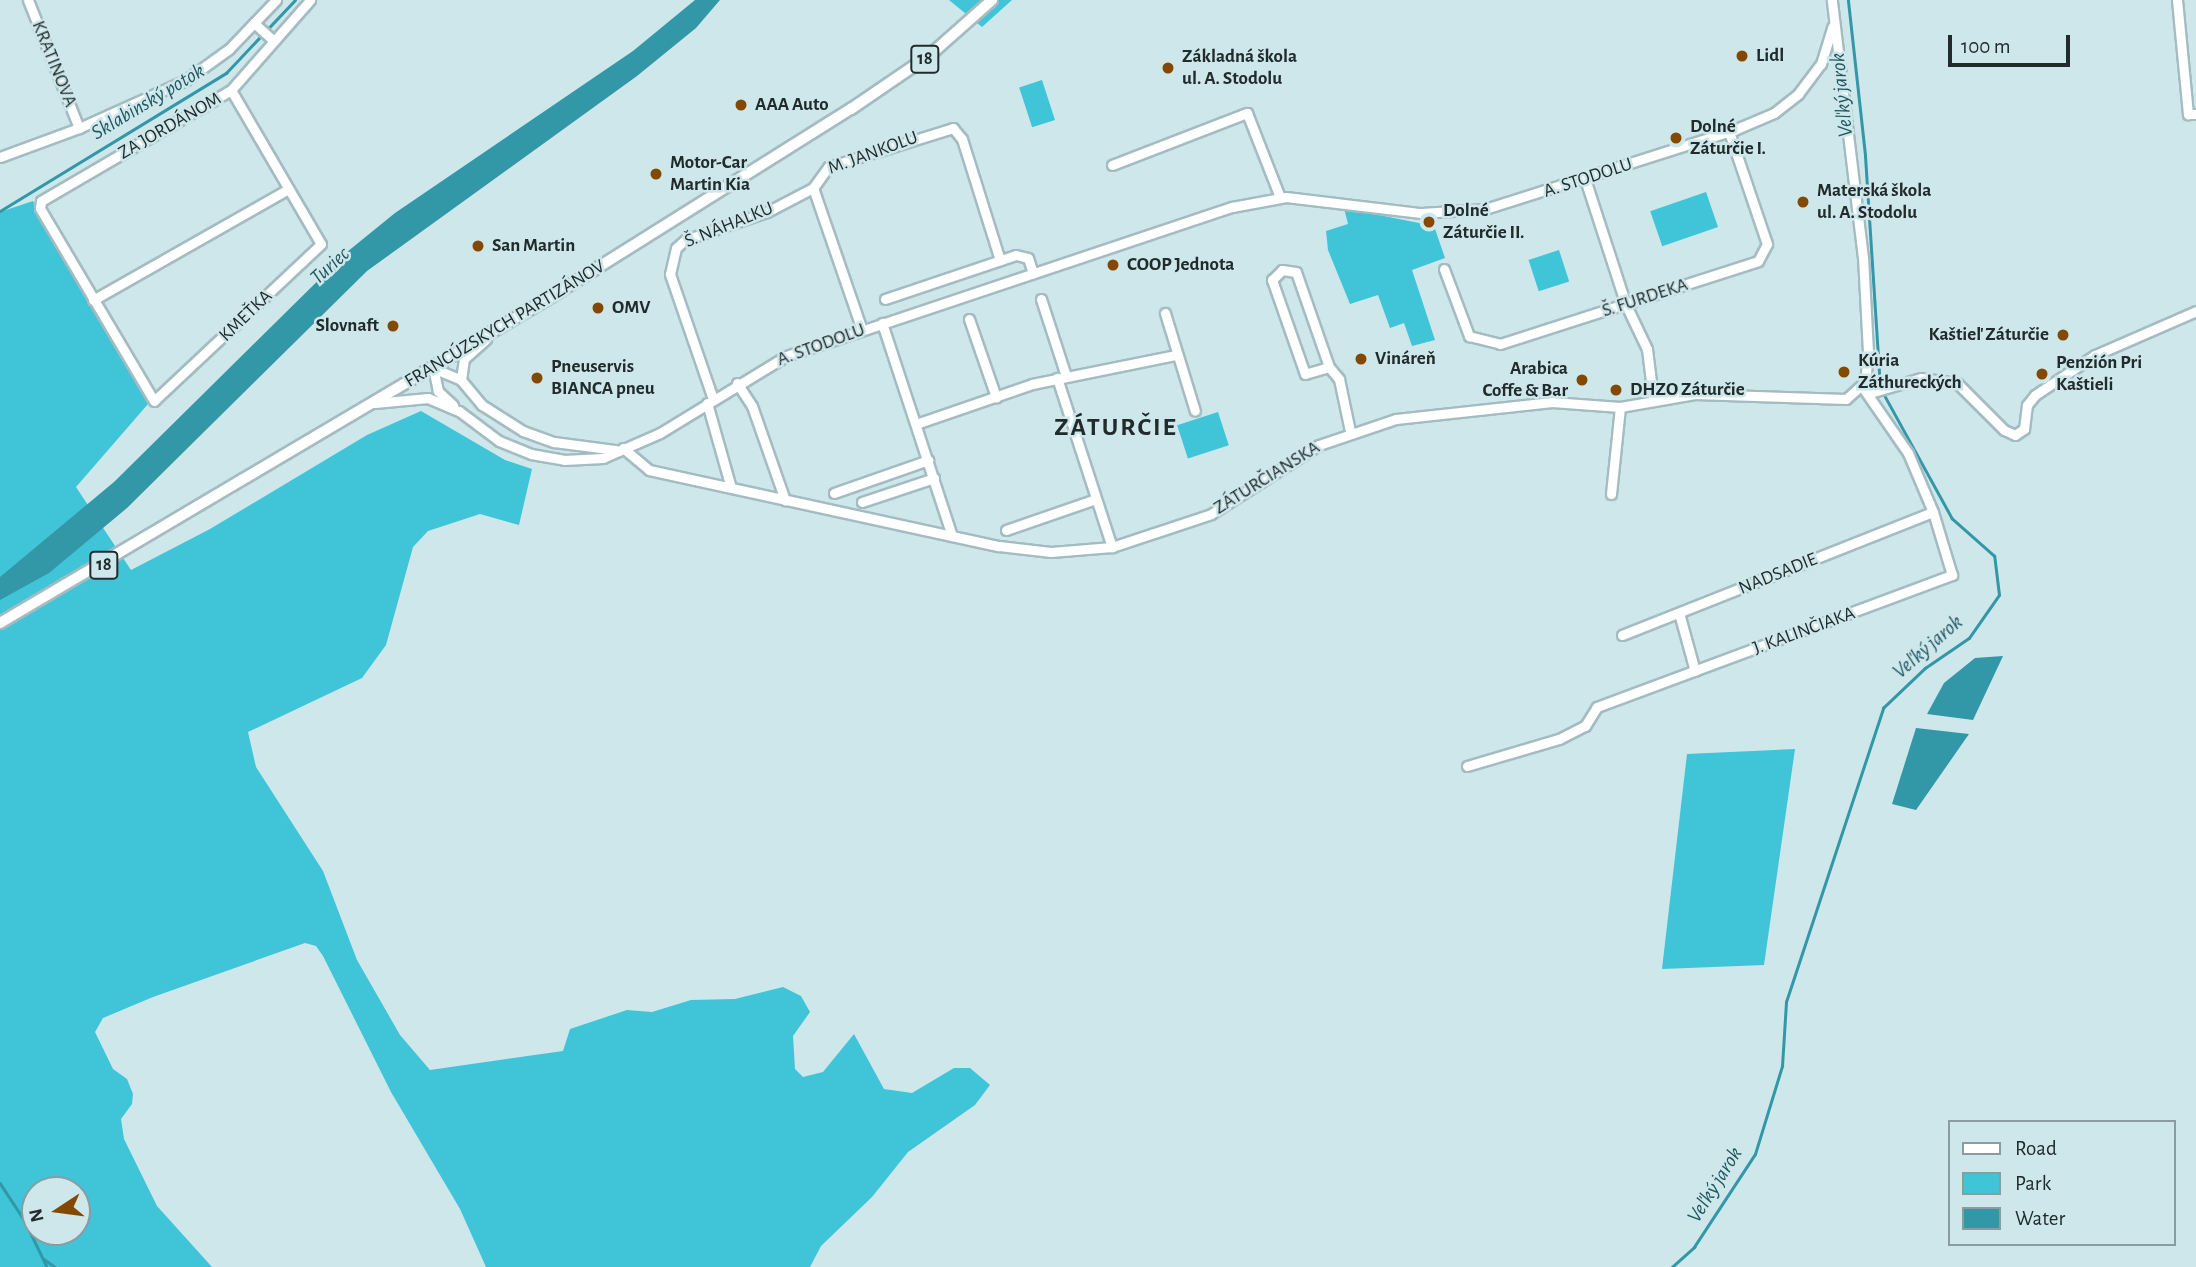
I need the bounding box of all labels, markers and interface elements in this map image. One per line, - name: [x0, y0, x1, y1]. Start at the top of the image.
- street label: KRATINOVA: [26, 18, 82, 110]
- scale bar: [1951, 21, 2074, 65]
- text: 100 m: [1961, 36, 2011, 57]
- road number: 18: [909, 44, 941, 74]
- place label: Lidl: [1756, 45, 1784, 67]
- place label: Základná škola ul. A. Stodolu: [1182, 46, 1297, 90]
- marker: Lidl: [1734, 48, 1750, 64]
- water label: Veľký jarok: [1825, 52, 1859, 138]
- water label: Sklabinský potok: [87, 58, 209, 146]
- marker: Základná škola ul. A. Stodolu: [1160, 60, 1176, 76]
- street label: ZA JORDÁNOM: [114, 87, 226, 165]
- place label: AAA Auto: [755, 94, 829, 116]
- marker: AAA Auto: [733, 97, 749, 113]
- place label: Dolné Záturčie I.: [1690, 116, 1766, 160]
- street label: M. JANKOLU: [825, 126, 921, 180]
- marker: Dolné Záturčie I.: [1668, 130, 1684, 146]
- place label: Motor-Car Martin Kia: [670, 152, 750, 196]
- street label: A. STODOLU: [1541, 153, 1635, 203]
- marker: Motor-Car Martin Kia: [648, 166, 664, 182]
- place label: Materská škola ul. A. Stodolu: [1817, 180, 1931, 224]
- marker: Materská škola ul. A. Stodolu: [1795, 194, 1811, 210]
- street label: Š. NÁHALKU: [681, 197, 777, 253]
- place label: Dolné Záturčie II.: [1443, 200, 1524, 244]
- marker: Dolné Záturčie II.: [1421, 214, 1437, 230]
- place label: San Martin: [492, 235, 575, 257]
- marker: San Martin: [470, 238, 486, 254]
- water label: Turiec: [305, 242, 355, 290]
- place label: COOP Jednota: [1127, 254, 1234, 276]
- street label: FRANCÚZSKYCH PARTIZÁNOV: [401, 255, 609, 393]
- marker: COOP Jednota: [1105, 257, 1121, 273]
- street label: Š. FURDEKA: [1599, 273, 1691, 323]
- street label: KMEŤKA: [215, 285, 277, 347]
- place label: OMV: [612, 297, 650, 319]
- marker: OMV: [590, 300, 606, 316]
- place label: Slovnaft: [315, 315, 379, 337]
- marker: Slovnaft: [385, 318, 401, 334]
- street label: A. STODOLU: [774, 319, 868, 371]
- place label: Kaštieľ Záturčie: [1929, 324, 2049, 346]
- marker: Kaštieľ Záturčie: [2055, 327, 2071, 343]
- place label: Vináreň: [1375, 348, 1436, 370]
- place label: Kúria Záthureckých: [1858, 350, 1962, 394]
- marker: Vináreň: [1353, 351, 1369, 367]
- place label: Penzión Pri Kaštieli: [2056, 352, 2142, 396]
- place label: Pneuservis BIANCA pneu: [551, 356, 655, 400]
- place label: Arabica Coffe & Bar: [1482, 358, 1568, 402]
- marker: Kúria Záthureckých: [1836, 364, 1852, 380]
- marker: Penzión Pri Kaštieli: [2034, 366, 2050, 382]
- marker: Pneuservis BIANCA pneu: [529, 370, 545, 386]
- marker: Arabica Coffe & Bar: [1574, 372, 1590, 388]
- place label: DHZO Záturčie: [1630, 379, 1745, 401]
- marker: DHZO Záturčie: [1608, 382, 1624, 398]
- district label: ZÁTURČIE: [1055, 412, 1177, 444]
- street label: ZÁTURČIANSKA: [1210, 436, 1324, 520]
- street label: NADSADIE: [1735, 548, 1821, 600]
- road number: 18: [88, 550, 120, 580]
- street label: J. KALINČIAKA: [1750, 602, 1858, 660]
- water label: Veľký jarok: [1888, 610, 1968, 684]
- legend: [1948, 1120, 2175, 1246]
- text: Road: [2015, 1138, 2057, 1159]
- water label: Veľký jarok: [1682, 1142, 1748, 1228]
- text: Park: [2015, 1173, 2051, 1194]
- north arrow: [21, 1176, 91, 1246]
- text: N: [26, 1207, 48, 1224]
- text: Water: [2015, 1208, 2065, 1229]

